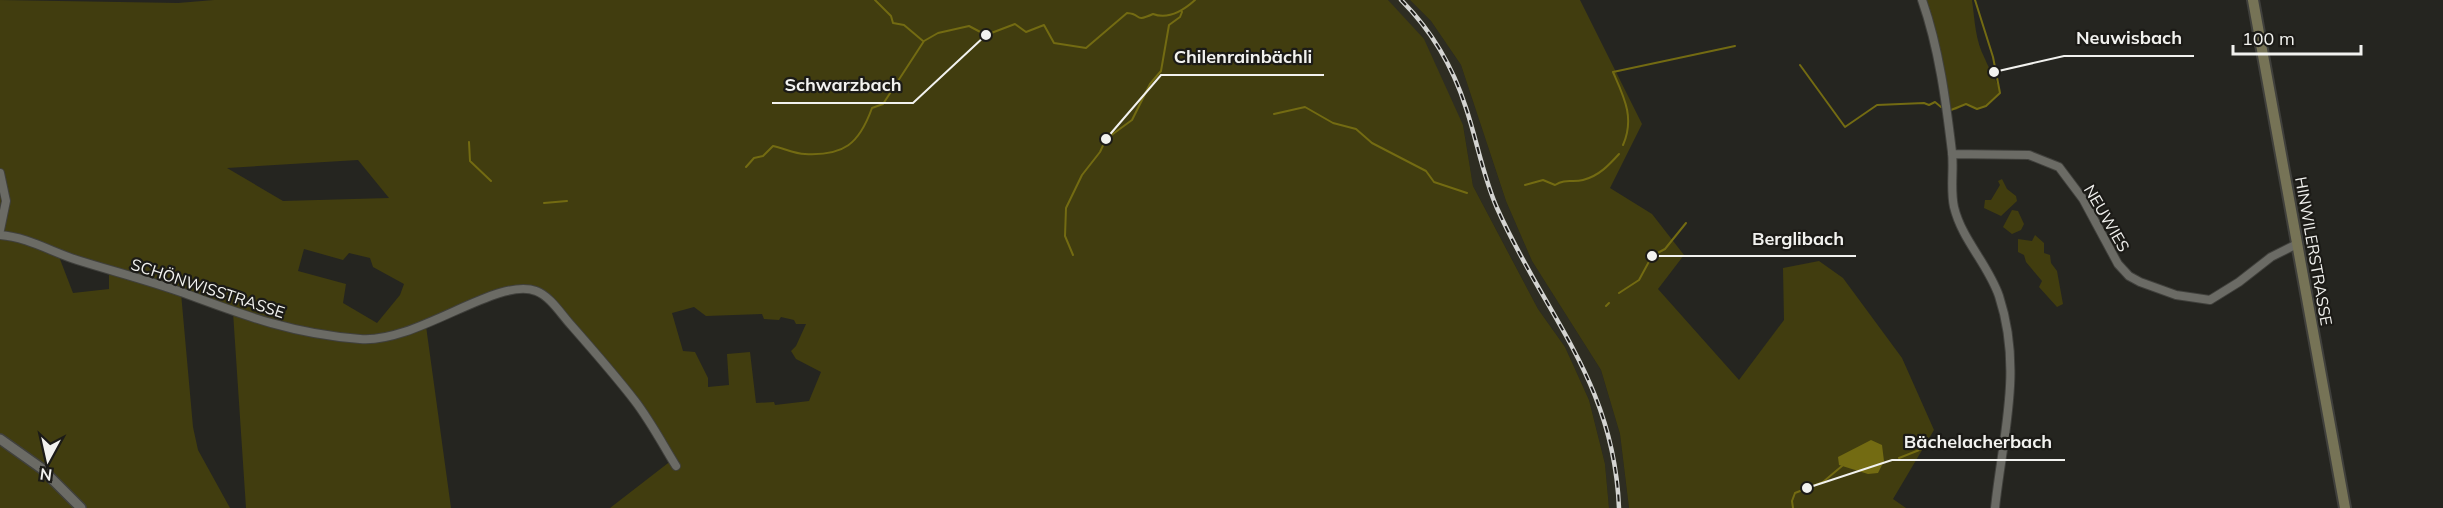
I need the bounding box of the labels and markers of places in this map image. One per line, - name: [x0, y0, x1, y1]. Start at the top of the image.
- callout: Neuwisbach: [2064, 20, 2194, 56]
- callout: Chilenrainbächli: [1161, 39, 1324, 75]
- callout: Schwarzbach: [772, 67, 913, 103]
- callout: Berglibach: [1740, 220, 1856, 256]
- callout: Bächelacherbach: [1892, 424, 2065, 460]

